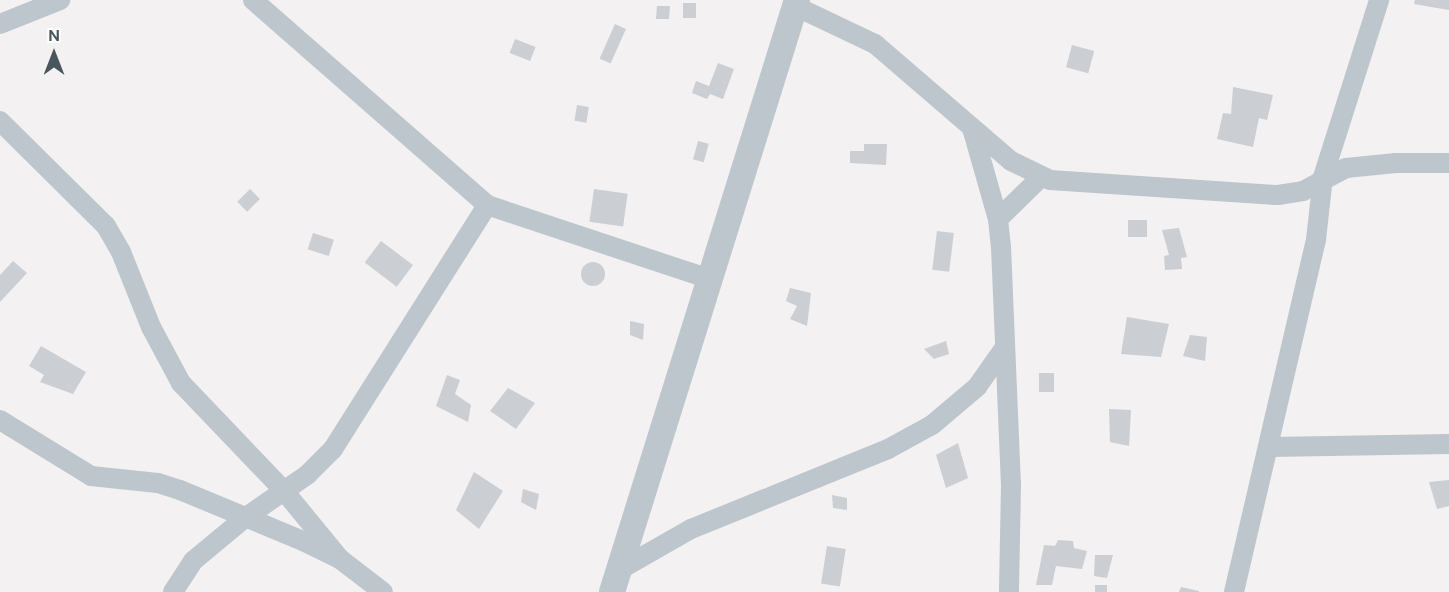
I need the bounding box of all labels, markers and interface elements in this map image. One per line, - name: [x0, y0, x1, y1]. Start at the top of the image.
- north arrow: [24, 24, 84, 84]
- text: N: [48, 25, 60, 46]

